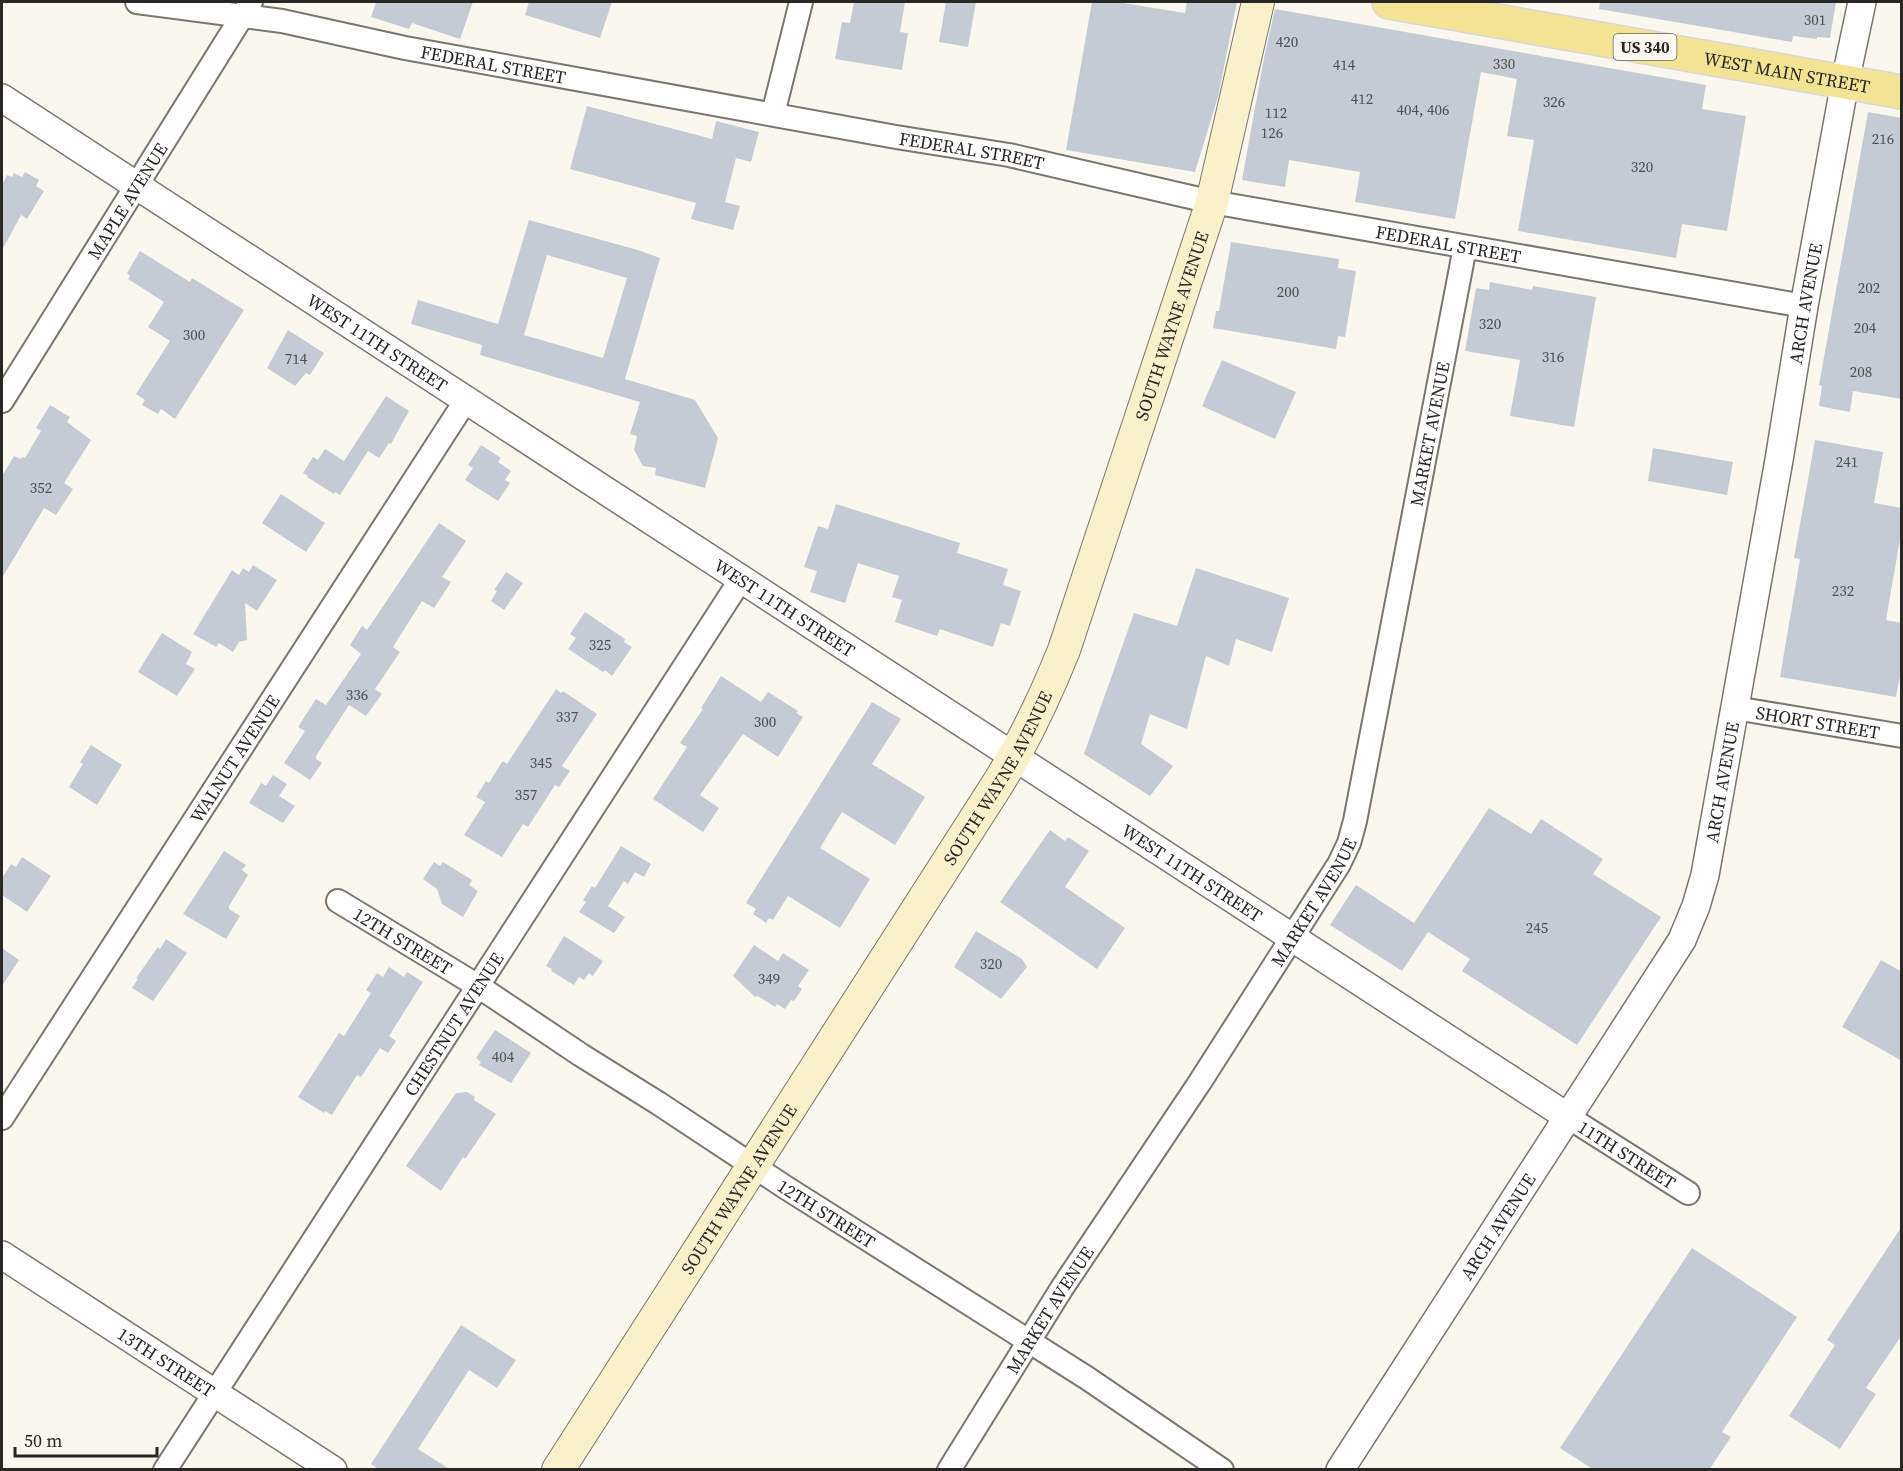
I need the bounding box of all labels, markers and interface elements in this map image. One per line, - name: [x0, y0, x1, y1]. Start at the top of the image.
- house number: 301: [1804, 9, 1826, 30]
- house number: 420: [1276, 31, 1298, 52]
- road number: US 340: [1614, 34, 1676, 60]
- street label: FEDERAL STREET: [419, 39, 568, 89]
- street label: WEST MAIN STREET: [1702, 45, 1872, 99]
- house number: 330: [1493, 53, 1515, 74]
- house number: 414: [1333, 54, 1356, 75]
- house number: 412: [1351, 88, 1373, 109]
- house number: 326: [1543, 91, 1565, 112]
- house number: 404, 406: [1397, 99, 1450, 120]
- house number: 112: [1265, 102, 1287, 123]
- house number: 126: [1261, 122, 1283, 143]
- street label: FEDERAL STREET: [897, 125, 1047, 175]
- house number: 216: [1872, 128, 1894, 149]
- street label: MAPLE AVENUE: [81, 137, 173, 264]
- house number: 320: [1631, 156, 1653, 177]
- street label: FEDERAL STREET: [1374, 218, 1523, 269]
- street label: SOUTH WAYNE AVENUE: [1128, 228, 1214, 424]
- street label: ARCH AVENUE: [1782, 241, 1828, 366]
- house number: 202: [1858, 277, 1880, 298]
- house number: 200: [1277, 281, 1299, 302]
- street label: WEST 11TH STREET: [302, 287, 453, 397]
- house number: 320: [1479, 313, 1501, 334]
- house number: 204: [1854, 317, 1877, 338]
- house number: 300: [183, 324, 205, 345]
- house number: 316: [1542, 346, 1564, 367]
- house number: 714: [285, 348, 308, 369]
- street label: MARKET AVENUE: [1403, 359, 1455, 508]
- house number: 208: [1850, 361, 1872, 382]
- house number: 241: [1836, 451, 1858, 472]
- house number: 352: [30, 477, 52, 498]
- street label: WEST 11TH STREET: [710, 552, 860, 663]
- house number: 232: [1832, 580, 1854, 601]
- house number: 325: [589, 634, 611, 655]
- house number: 336: [346, 684, 368, 705]
- street label: SOUTH WAYNE AVENUE: [937, 687, 1058, 870]
- street label: WALNUT AVENUE: [184, 690, 285, 827]
- street label: SHORT STREET: [1754, 699, 1882, 745]
- house number: 337: [556, 706, 578, 727]
- house number: 300: [754, 711, 776, 732]
- street label: ARCH AVENUE: [1698, 720, 1745, 845]
- house number: 345: [530, 752, 552, 773]
- house number: 357: [515, 784, 537, 805]
- street label: WEST 11TH STREET: [1117, 817, 1268, 928]
- street label: MARKET AVENUE: [1264, 833, 1362, 971]
- street label: 12TH STREET: [349, 901, 457, 980]
- house number: 245: [1526, 917, 1548, 938]
- street label: CHESTNUT AVENUE: [398, 947, 509, 1101]
- house number: 320: [980, 953, 1002, 974]
- house number: 349: [758, 968, 780, 989]
- house number: 404: [492, 1046, 515, 1067]
- street label: SOUTH WAYNE AVENUE: [674, 1099, 802, 1279]
- street label: 11TH STREET: [1573, 1114, 1681, 1195]
- street label: ARCH AVENUE: [1454, 1168, 1541, 1285]
- street label: 12TH STREET: [773, 1173, 881, 1254]
- street label: MARKET AVENUE: [999, 1241, 1099, 1378]
- street label: 13TH STREET: [113, 1321, 220, 1403]
- scale bar: [15, 1420, 158, 1458]
- text: 50 m: [24, 1428, 62, 1453]

